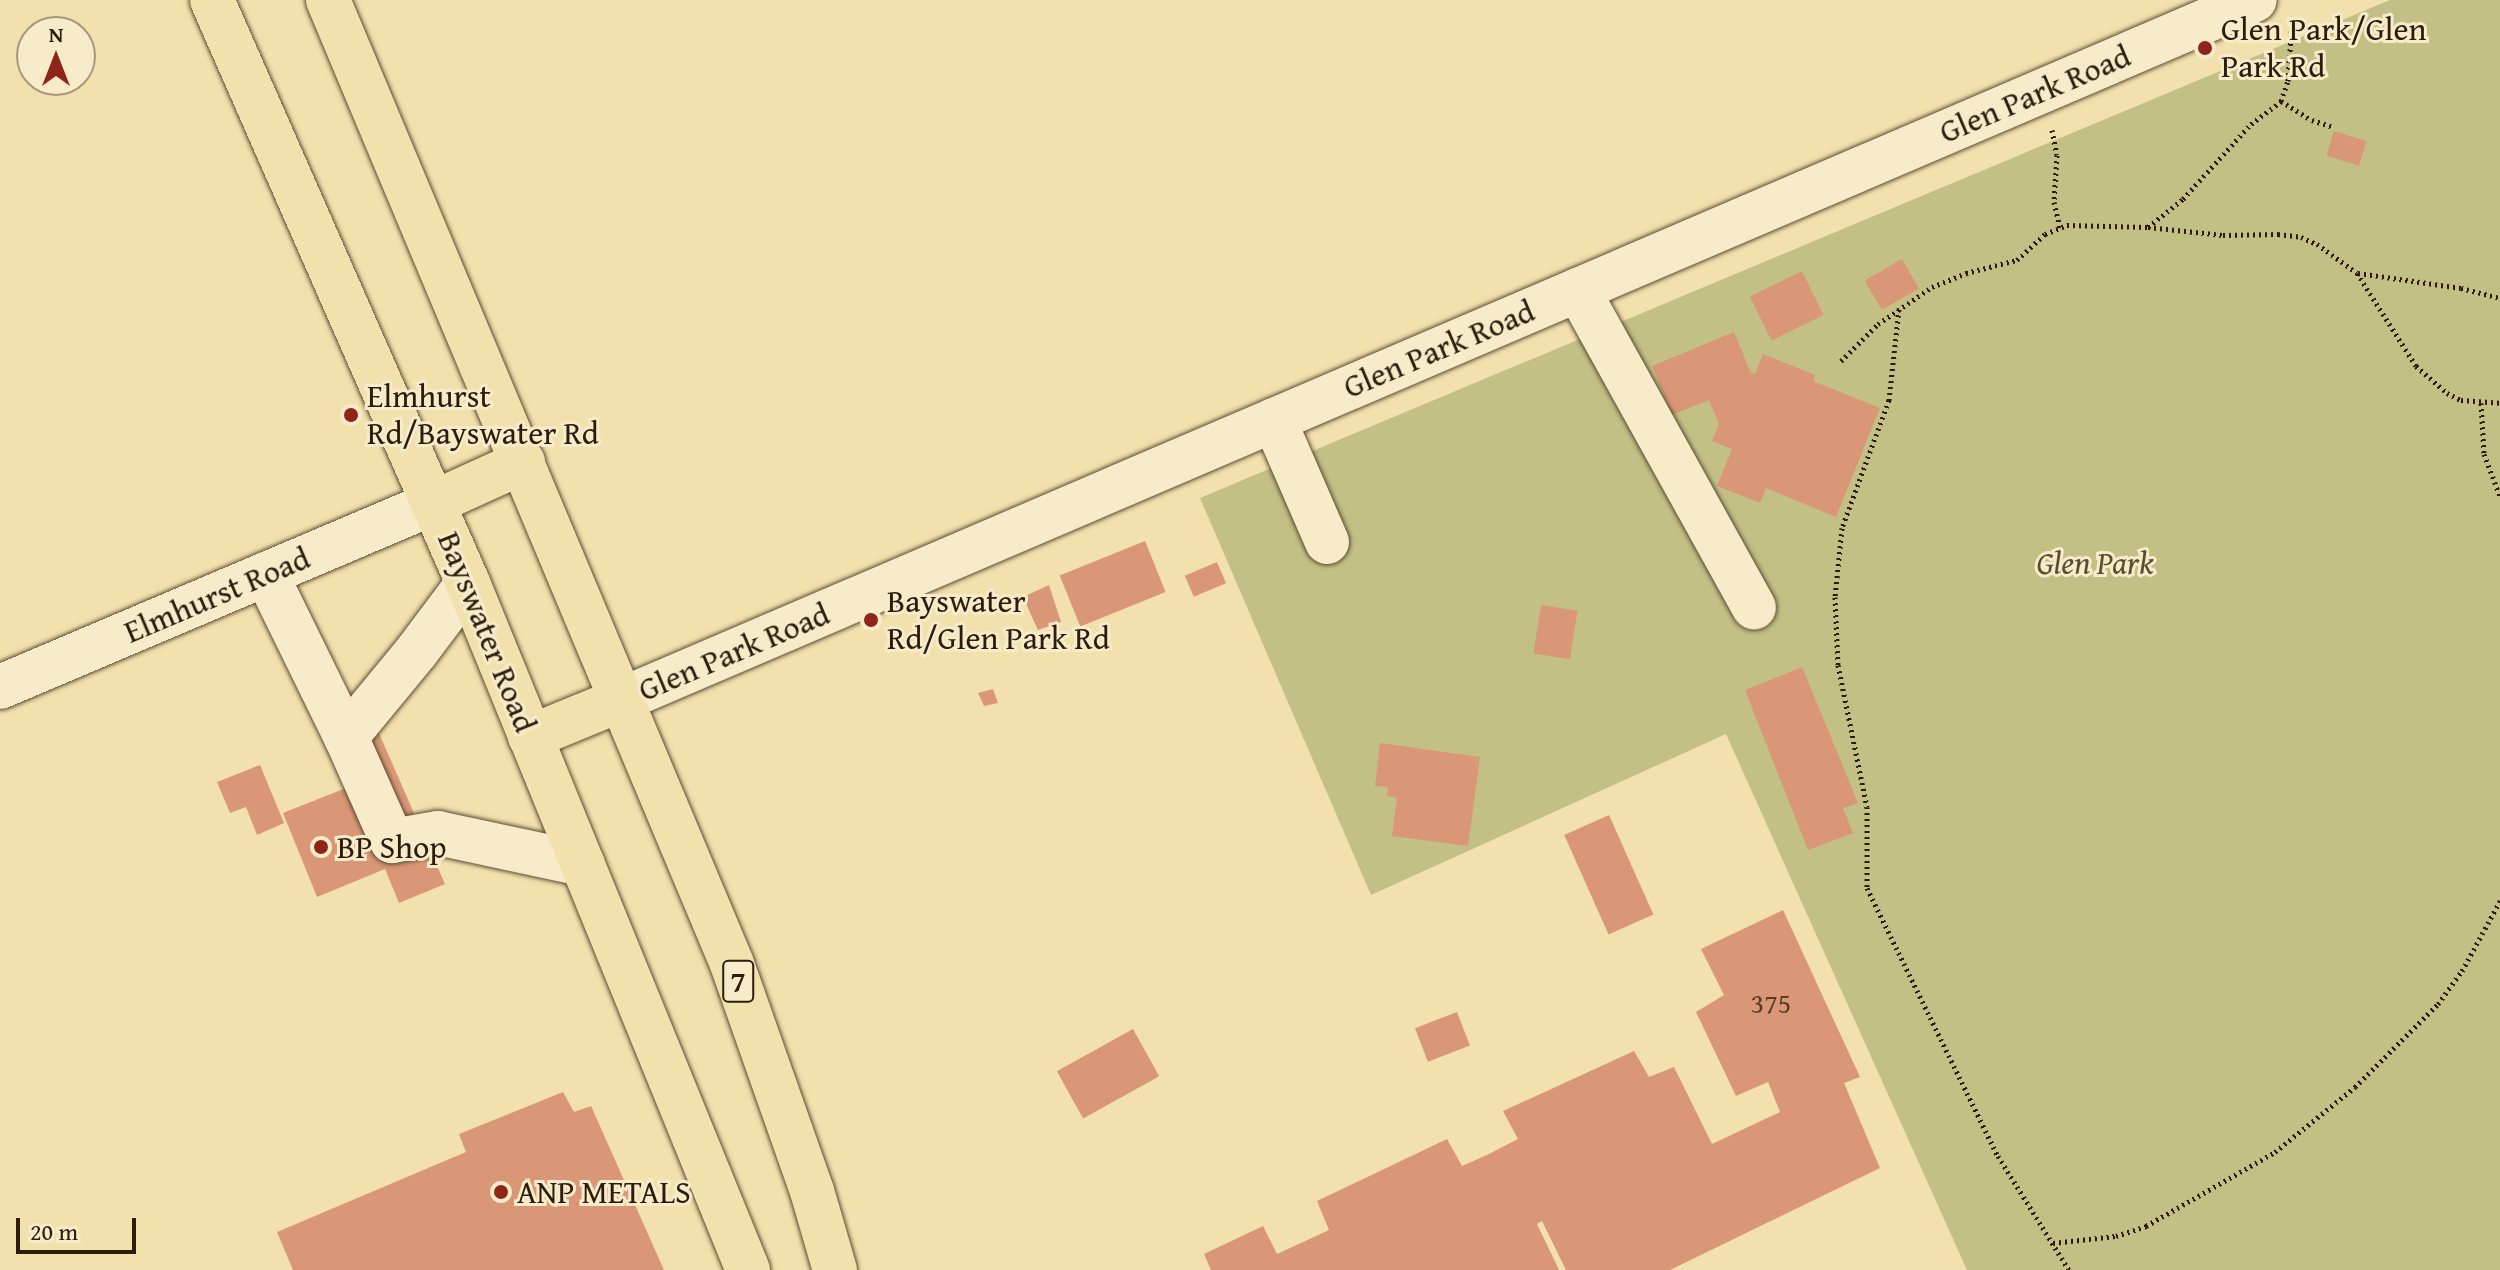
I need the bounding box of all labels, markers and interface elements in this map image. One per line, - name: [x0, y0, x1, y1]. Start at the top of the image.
- place label: Glen Park/Glen Park Rd: [2221, 11, 2427, 86]
- north arrow: [16, 16, 96, 96]
- text: N: [49, 18, 63, 50]
- street label: Glen Park Road: [1934, 37, 2136, 151]
- marker: Glen Park/Glen Park Rd: [2196, 39, 2214, 57]
- street label: Glen Park Road: [1338, 292, 1540, 406]
- place label: Elmhurst Rd/Bayswater Rd: [367, 378, 599, 453]
- marker: Elmhurst Rd/Bayswater Rd: [342, 406, 360, 424]
- street label: Bayswater Road: [429, 526, 545, 738]
- street label: Elmhurst Road: [118, 539, 316, 651]
- park label: Glen Park: [2036, 544, 2154, 582]
- place label: Bayswater Rd/Glen Park Rd: [887, 583, 1110, 658]
- street label: Glen Park Road: [633, 595, 835, 709]
- marker: Bayswater Rd/Glen Park Rd: [862, 611, 880, 629]
- place label: BP Shop: [337, 828, 447, 866]
- marker: BP Shop: [312, 838, 330, 856]
- road number: 7: [722, 955, 754, 1007]
- house number: 375: [1751, 986, 1791, 1020]
- place label: ANP METALS: [517, 1173, 691, 1211]
- marker: ANP METALS: [492, 1183, 510, 1201]
- scale bar: [20, 1202, 140, 1252]
- text: 20 m: [30, 1214, 78, 1249]

